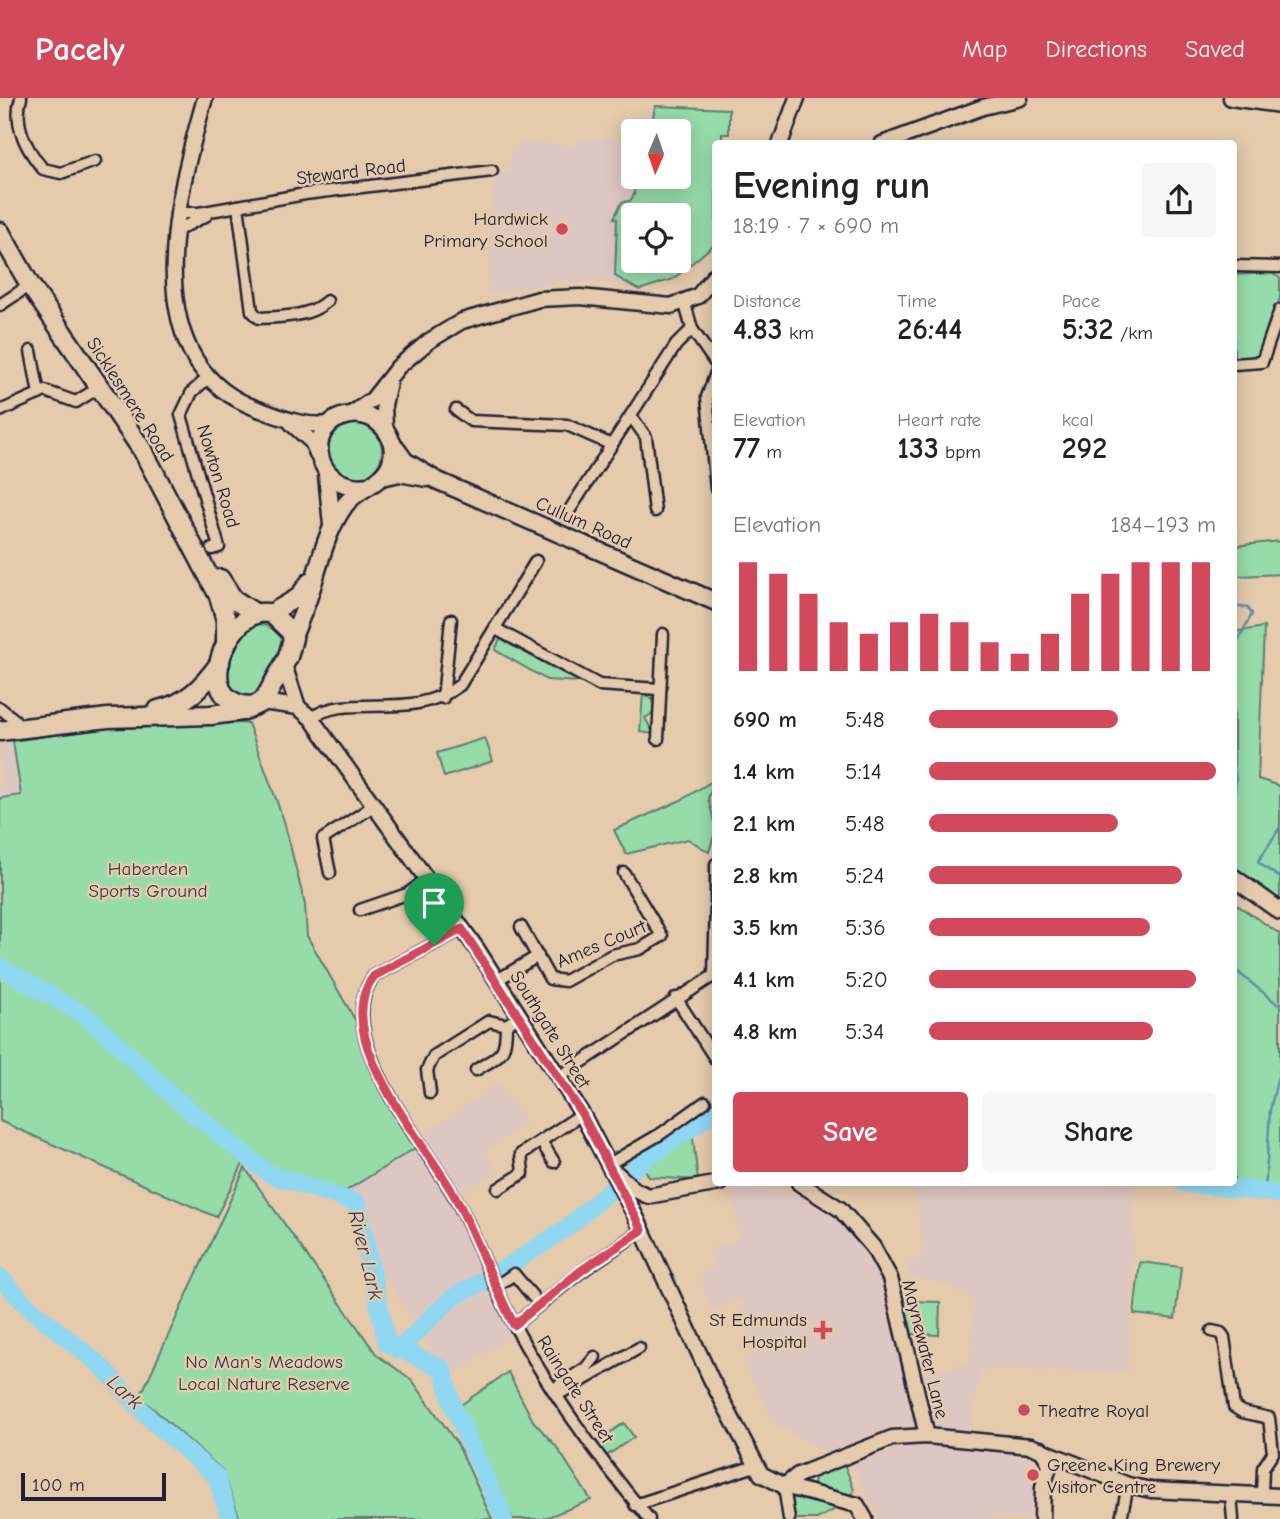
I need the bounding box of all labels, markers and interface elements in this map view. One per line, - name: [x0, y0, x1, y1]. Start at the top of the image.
- text: Pacely: [35, 30, 125, 68]
- text: Map: [962, 35, 1008, 63]
- text: Directions: [1046, 35, 1147, 63]
- text: Saved: [1185, 35, 1245, 63]
- north arrow: [621, 119, 691, 189]
- map controls: [621, 119, 691, 273]
- street label: Steward Road: [295, 154, 407, 190]
- button: share: [1142, 163, 1216, 237]
- text: Evening run: [733, 164, 930, 208]
- button: locate: [621, 203, 691, 273]
- place label: Hardwick Primary School: [424, 208, 549, 252]
- text: 18:19 · 7 × 690 m: [733, 212, 899, 239]
- marker: Hardwick Primary School: [554, 221, 570, 237]
- text: Distance: [733, 290, 801, 312]
- text: Time: [897, 290, 937, 312]
- text: Pace: [1062, 290, 1100, 312]
- text: 4.83: [733, 312, 783, 347]
- text: 26:44: [897, 312, 962, 347]
- text: 5:32: [1062, 312, 1114, 347]
- text: km: [783, 322, 814, 344]
- text: /km: [1114, 322, 1153, 344]
- street label: Sicklesmere Road: [82, 333, 179, 466]
- text: Elevation: [733, 409, 806, 431]
- text: Heart rate: [897, 409, 981, 431]
- text: kcal: [1062, 409, 1094, 431]
- street label: Nowton Road: [192, 422, 244, 530]
- text: 77: [733, 431, 760, 466]
- text: 133: [897, 431, 939, 466]
- text: 292: [1062, 431, 1107, 466]
- text: m: [760, 441, 782, 463]
- text: bpm: [939, 441, 981, 463]
- street label: Cullum Road: [532, 492, 635, 554]
- text: Elevation: [733, 511, 821, 538]
- text: 184–193 m: [1110, 511, 1216, 538]
- text: 690 m: [733, 706, 797, 733]
- text: 5:48: [845, 706, 885, 733]
- text: 1.4 km: [733, 758, 795, 785]
- text: 5:14: [845, 758, 882, 785]
- text: 2.1 km: [733, 810, 795, 837]
- text: 5:48: [845, 810, 885, 837]
- park label: Haberden Sports Ground: [88, 858, 208, 902]
- text: 2.8 km: [733, 862, 798, 889]
- text: 5:24: [845, 862, 885, 889]
- pin: [404, 873, 464, 945]
- icon: arrive: [415, 884, 453, 922]
- text: 3.5 km: [733, 914, 798, 941]
- text: 5:36: [845, 914, 886, 941]
- street label: Ames Court: [553, 915, 650, 973]
- text: 4.1 km: [733, 966, 795, 993]
- text: 5:20: [845, 966, 888, 993]
- street label: Southgate Street: [505, 967, 595, 1093]
- text: 4.8 km: [733, 1018, 797, 1045]
- text: 5:34: [845, 1018, 884, 1045]
- button: Save: [733, 1092, 968, 1172]
- button: Share: [982, 1092, 1216, 1172]
- water label: River Lark: [343, 1208, 389, 1303]
- street label: Maynewater Lane: [897, 1278, 953, 1421]
- place label: St Edmunds Hospital: [709, 1309, 807, 1353]
- marker: St Edmunds Hospital: [813, 1320, 833, 1340]
- street label: Raingate Street: [532, 1332, 618, 1448]
- park label: No Man's Meadows Local Nature Reserve: [178, 1351, 350, 1395]
- water label: Lark: [102, 1370, 148, 1415]
- place label: Theatre Royal: [1038, 1400, 1149, 1422]
- marker: Theatre Royal: [1016, 1402, 1032, 1418]
- place label: Greene King Brewery Visitor Centre: [1047, 1454, 1221, 1498]
- marker: Greene King Brewery Visitor Centre: [1025, 1467, 1041, 1483]
- scale bar: [21, 1470, 166, 1502]
- text: 100 m: [32, 1474, 85, 1496]

